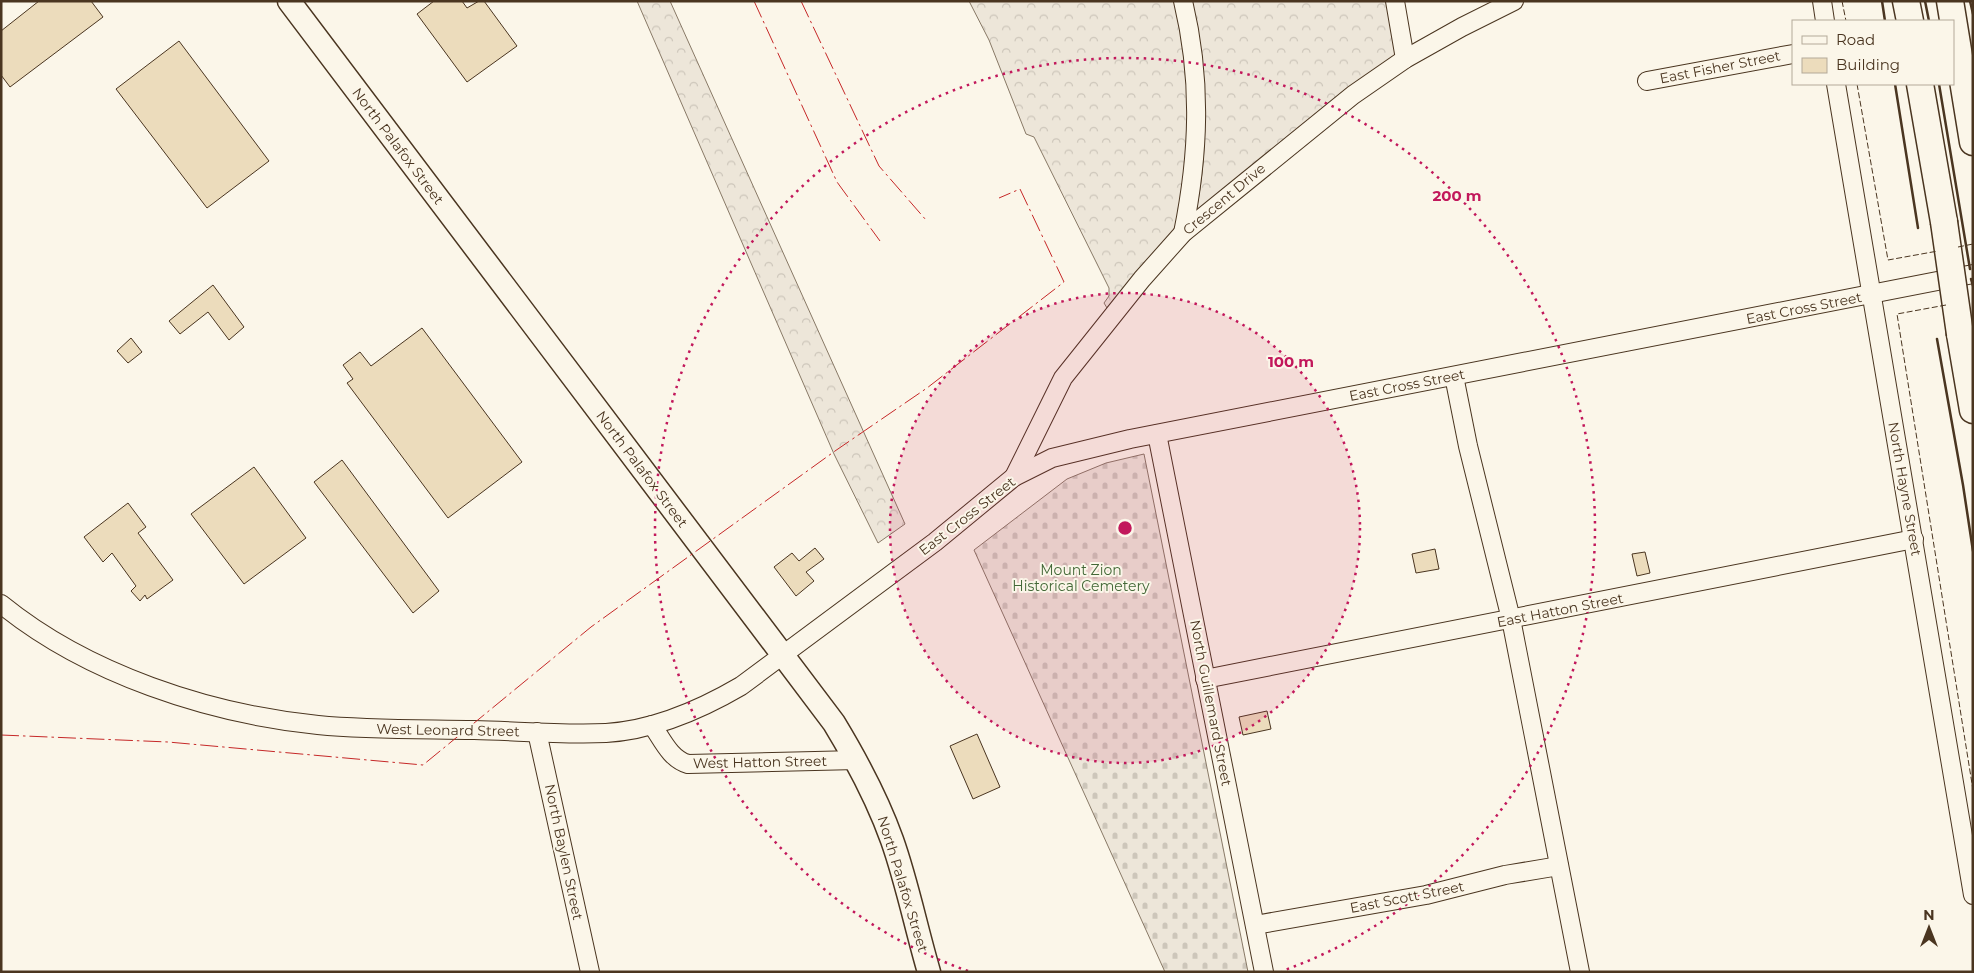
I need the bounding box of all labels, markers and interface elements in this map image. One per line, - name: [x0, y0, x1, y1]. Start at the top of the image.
- legend: [1792, 20, 1954, 85]
- text: Road: [1836, 30, 1875, 49]
- street label: East Fisher Street: [1658, 46, 1782, 88]
- text: Building: [1836, 55, 1900, 74]
- street label: North Palafox Street: [348, 84, 448, 208]
- street label: Crescent Drive: [1179, 159, 1269, 239]
- text: 200 m: [1432, 186, 1482, 205]
- street label: East Cross Street: [1745, 288, 1864, 328]
- text: 100 m: [1268, 352, 1314, 371]
- street label: East Cross Street: [1348, 365, 1467, 405]
- street label: North Palafox Street: [592, 407, 692, 531]
- street label: North Hayne Street: [1884, 421, 1926, 558]
- street label: East Cross Street: [915, 473, 1019, 559]
- centre of rings: [1116, 519, 1134, 537]
- park label: Mount Zion Historical Cemetery: [1012, 561, 1150, 595]
- street label: East Hatton Street: [1495, 589, 1625, 631]
- street label: North Guillemard Street: [1186, 618, 1236, 788]
- street label: West Leonard Street: [376, 720, 520, 740]
- street label: West Hatton Street: [693, 752, 828, 772]
- street label: North Baylen Street: [541, 782, 587, 922]
- street label: North Palafox Street: [874, 814, 932, 955]
- street label: East Scott Street: [1348, 877, 1466, 917]
- north arrow: [1904, 903, 1954, 953]
- text: N: [1923, 906, 1935, 924]

